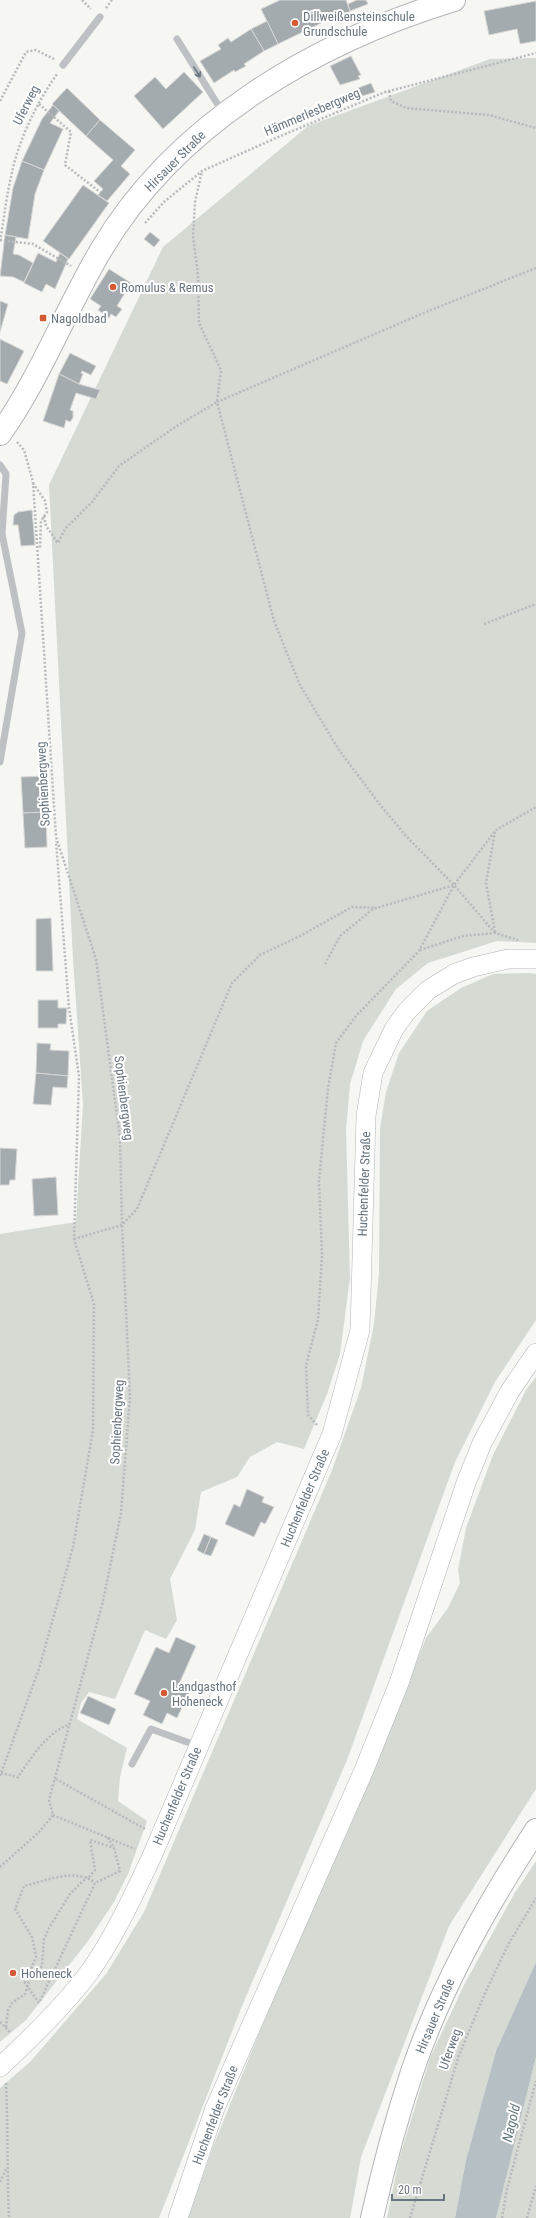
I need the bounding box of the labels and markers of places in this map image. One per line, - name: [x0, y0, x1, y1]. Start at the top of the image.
- place label: Dillweißensteinschule Grundschule: [303, 9, 415, 39]
- marker: Dillweißensteinschule Grundschule: [290, 18, 300, 28]
- place label: Romulus & Remus: [121, 280, 214, 295]
- marker: Romulus & Remus: [108, 282, 118, 292]
- place label: Nagoldbad: [51, 311, 107, 326]
- marker: Nagoldbad: [38, 313, 48, 323]
- place label: Landgasthof Hoheneck: [172, 1679, 237, 1709]
- marker: Landgasthof Hoheneck: [159, 1688, 169, 1698]
- place label: Hoheneck: [21, 1966, 72, 1981]
- marker: Hoheneck: [8, 1968, 18, 1978]

